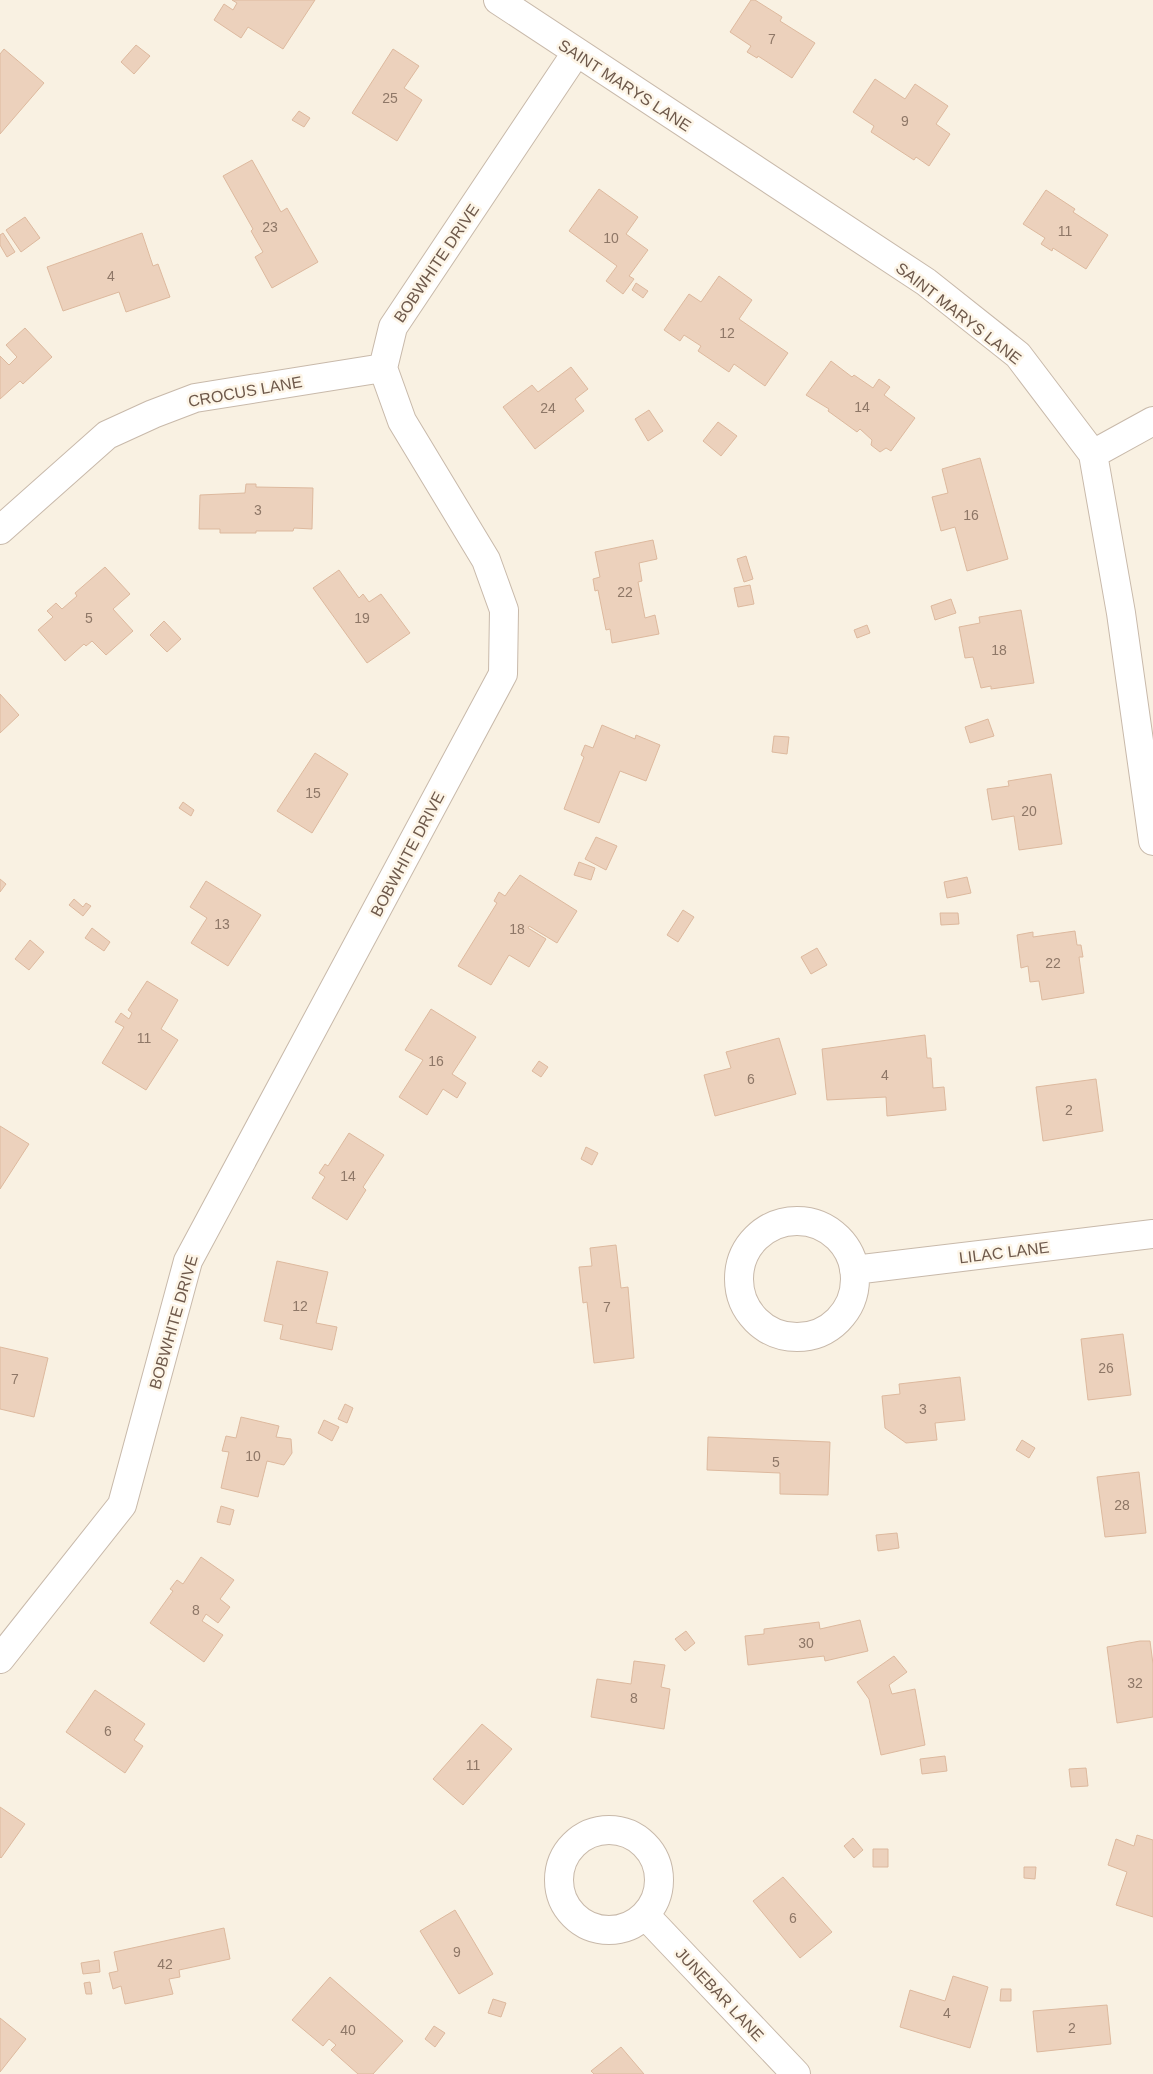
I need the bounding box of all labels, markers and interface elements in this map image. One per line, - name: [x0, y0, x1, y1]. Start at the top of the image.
- house number: 7: [768, 31, 776, 47]
- street label: SAINT MARYS LANE: [555, 36, 694, 135]
- house number: 25: [382, 90, 398, 106]
- house number: 9: [901, 113, 909, 129]
- street label: BOBWHITE DRIVE: [391, 201, 482, 326]
- house number: 23: [262, 219, 278, 235]
- house number: 11: [1058, 223, 1072, 239]
- house number: 10: [603, 230, 619, 246]
- street label: SAINT MARYS LANE: [893, 259, 1025, 368]
- house number: 4: [107, 268, 115, 284]
- house number: 12: [719, 325, 735, 341]
- street label: CROCUS LANE: [187, 373, 303, 410]
- house number: 14: [854, 399, 870, 415]
- house number: 24: [540, 400, 556, 416]
- house number: 3: [254, 502, 262, 518]
- house number: 16: [963, 507, 979, 523]
- house number: 22: [617, 584, 633, 600]
- house number: 5: [85, 610, 93, 626]
- house number: 19: [354, 610, 370, 626]
- house number: 18: [991, 642, 1007, 658]
- house number: 15: [305, 785, 321, 801]
- street label: BOBWHITE DRIVE: [367, 789, 448, 919]
- house number: 20: [1021, 803, 1037, 819]
- house number: 13: [214, 916, 230, 932]
- house number: 18: [509, 921, 525, 937]
- house number: 22: [1045, 955, 1061, 971]
- house number: 11: [137, 1030, 151, 1046]
- house number: 16: [428, 1053, 444, 1069]
- house number: 4: [881, 1067, 889, 1083]
- house number: 6: [747, 1071, 755, 1087]
- house number: 2: [1065, 1102, 1073, 1118]
- house number: 14: [340, 1168, 356, 1184]
- street label: LILAC LANE: [958, 1239, 1050, 1266]
- street label: BOBWHITE DRIVE: [146, 1253, 201, 1391]
- house number: 12: [292, 1298, 308, 1314]
- house number: 7: [603, 1299, 611, 1315]
- house number: 26: [1098, 1360, 1114, 1376]
- house number: 7: [11, 1371, 19, 1387]
- house number: 3: [919, 1401, 927, 1417]
- house number: 10: [245, 1448, 261, 1464]
- house number: 5: [772, 1454, 780, 1470]
- house number: 28: [1114, 1497, 1130, 1513]
- house number: 8: [192, 1602, 200, 1618]
- house number: 30: [798, 1635, 814, 1651]
- house number: 32: [1127, 1675, 1143, 1691]
- house number: 8: [630, 1690, 638, 1706]
- house number: 6: [104, 1723, 112, 1739]
- house number: 11: [466, 1757, 480, 1773]
- house number: 6: [789, 1910, 797, 1926]
- house number: 9: [453, 1944, 461, 1960]
- street label: JUNEBAR LANE: [672, 1944, 767, 2044]
- house number: 42: [157, 1956, 173, 1972]
- house number: 4: [943, 2005, 951, 2021]
- house number: 2: [1068, 2020, 1076, 2036]
- house number: 40: [340, 2022, 356, 2038]

